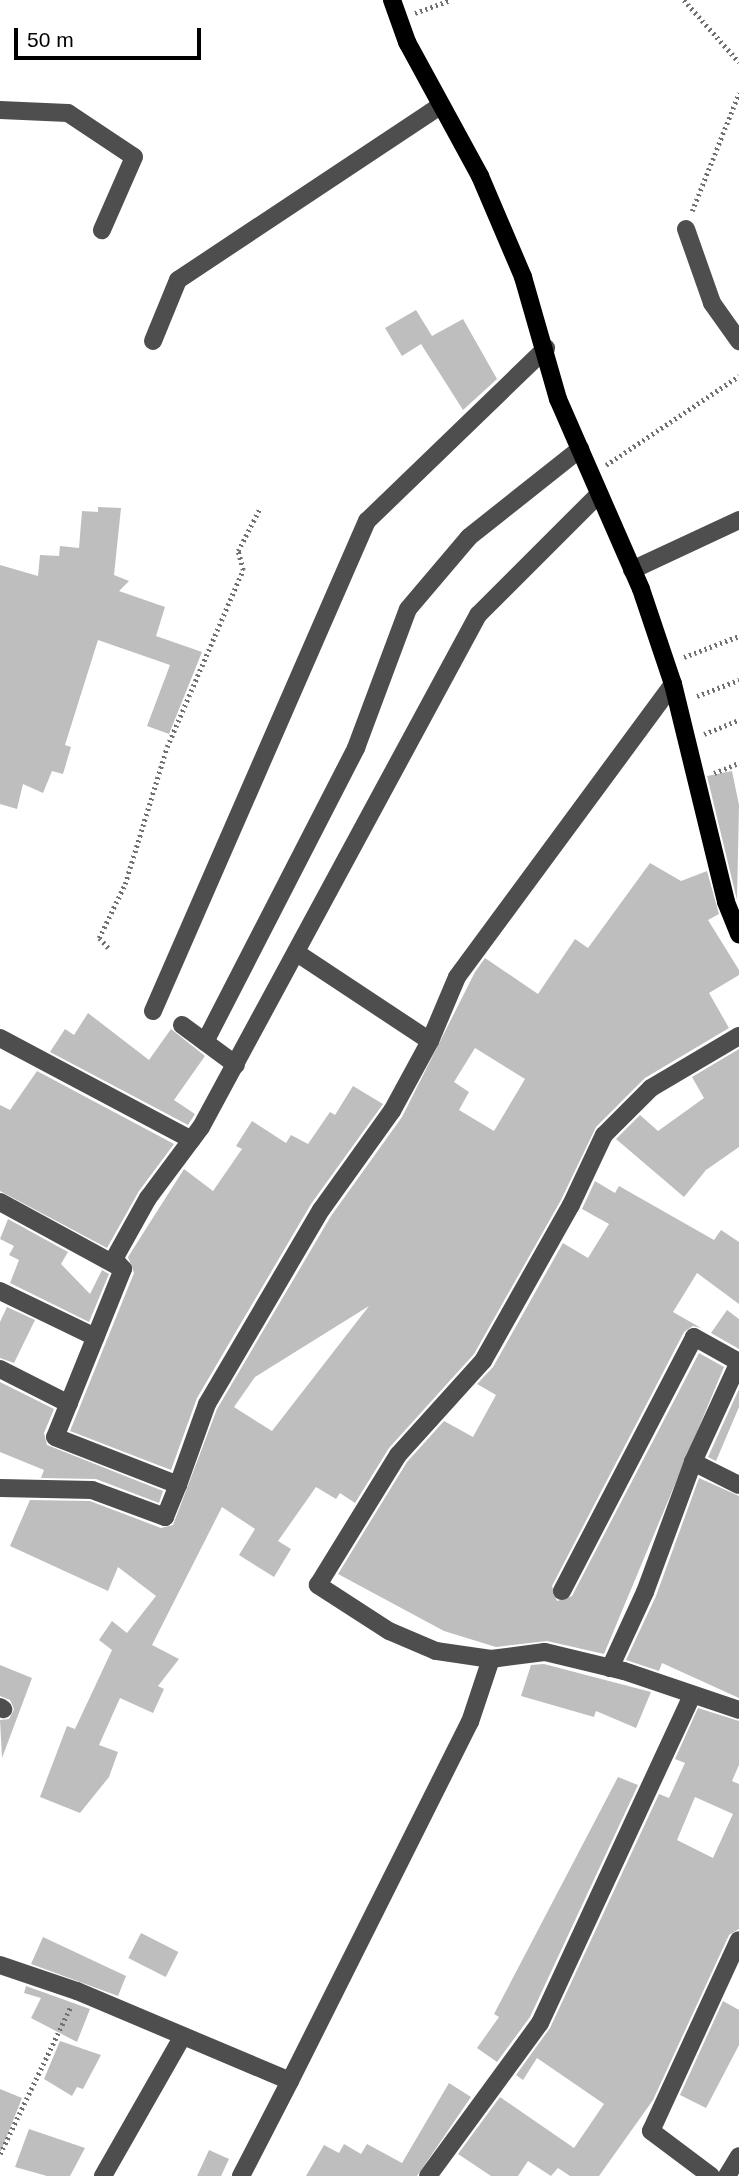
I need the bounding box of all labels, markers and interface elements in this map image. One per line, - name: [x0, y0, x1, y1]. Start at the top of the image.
- scale bar: [18, 14, 205, 58]
- text: 50 m: [27, 28, 74, 51]

